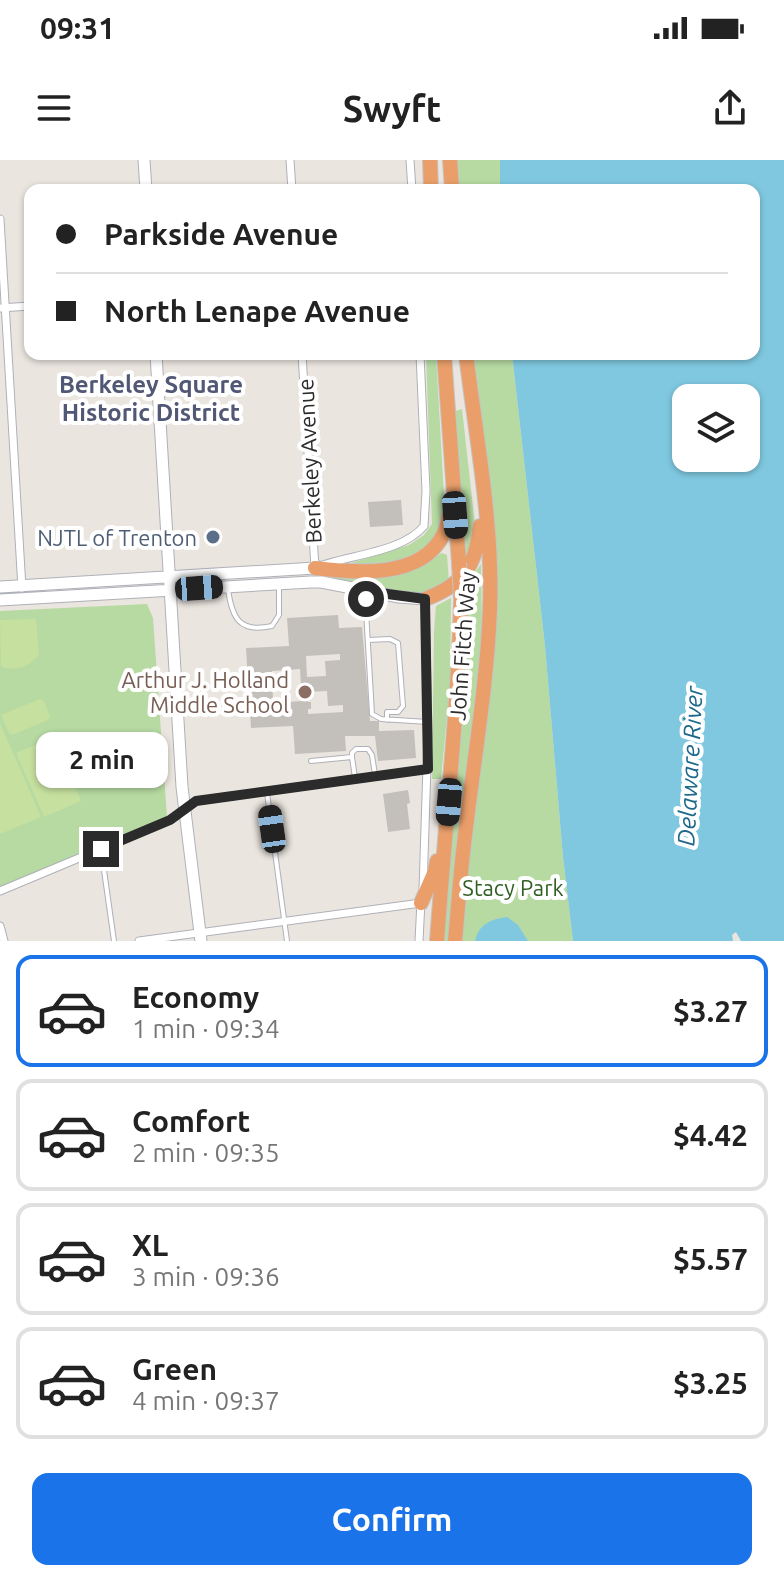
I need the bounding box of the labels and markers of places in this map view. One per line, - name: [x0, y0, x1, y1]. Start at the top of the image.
- place label: NJTL of Trenton: [37, 525, 197, 550]
- marker: NJTL of Trenton: [204, 528, 222, 546]
- place label: Arthur J. Holland Middle School: [121, 667, 289, 717]
- marker: Arthur J. Holland Middle School: [296, 683, 314, 701]

